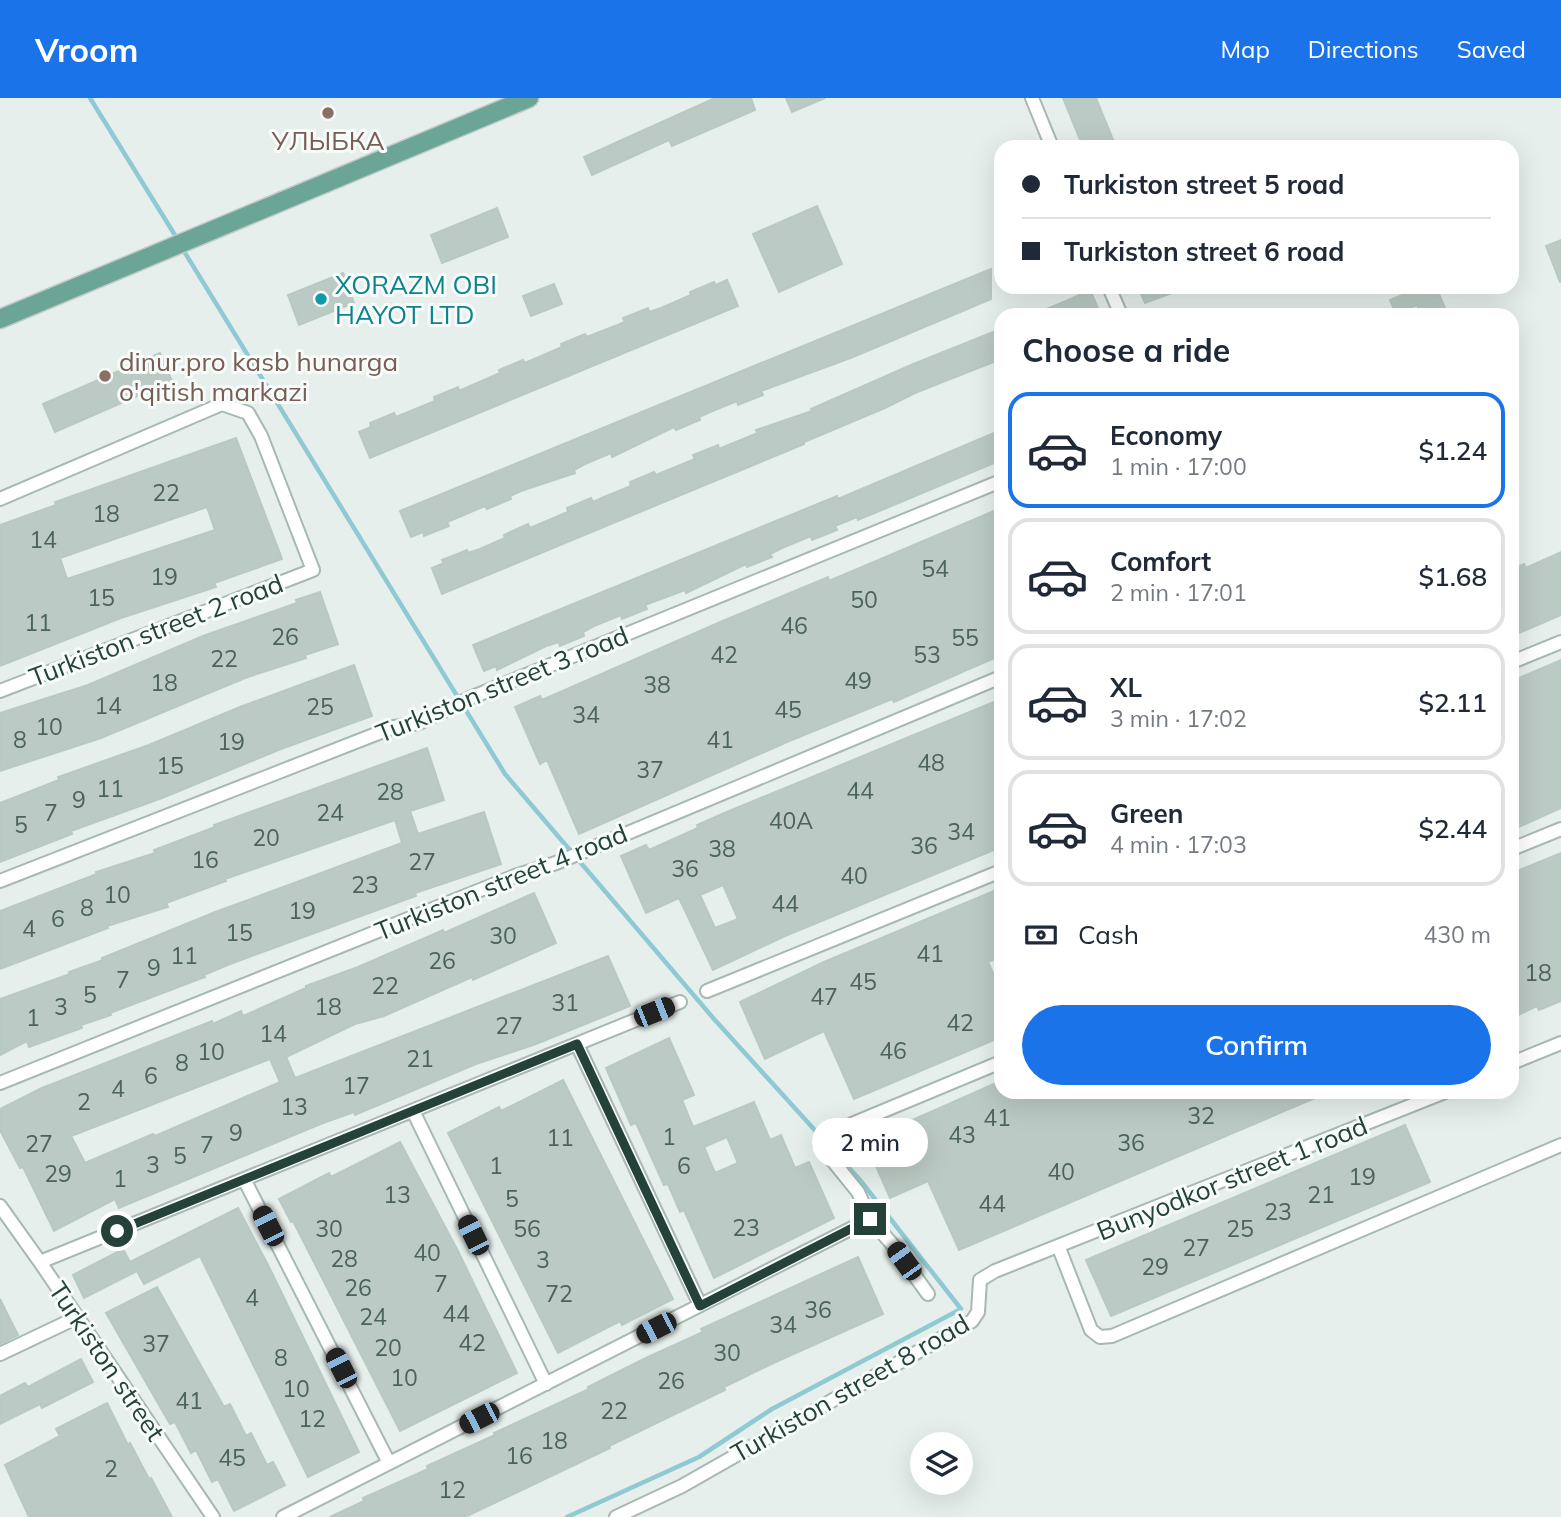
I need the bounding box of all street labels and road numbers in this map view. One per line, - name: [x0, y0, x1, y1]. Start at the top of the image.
- street label: Turkiston street 2 road: [24, 566, 288, 694]
- street label: Turkiston street 3 road: [371, 618, 633, 750]
- street label: Turkiston street 4 road: [370, 816, 632, 948]
- street label: Bunyodkor street 1 road: [1092, 1109, 1372, 1247]
- street label: Turkiston street: [42, 1275, 172, 1447]
- street label: Turkiston street 8 road: [725, 1306, 975, 1470]

